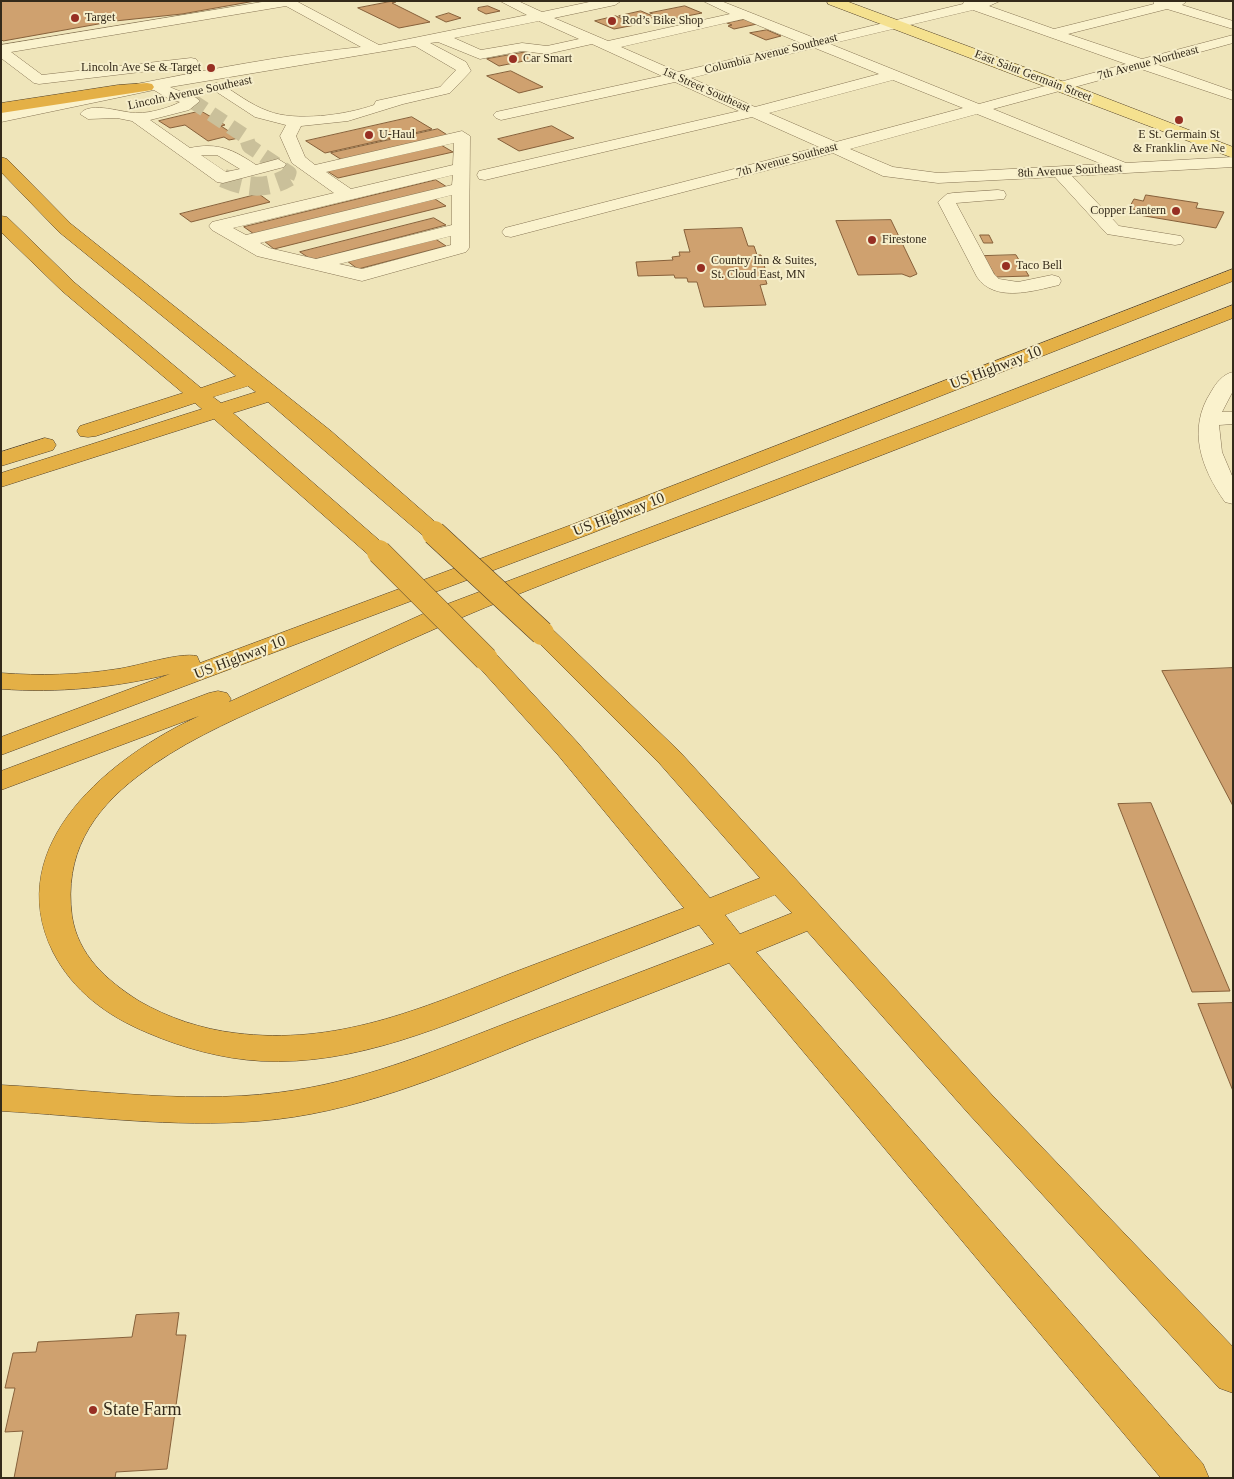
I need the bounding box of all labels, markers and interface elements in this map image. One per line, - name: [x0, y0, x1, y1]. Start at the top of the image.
- place label: Target: [85, 11, 115, 25]
- marker: Target: [69, 12, 81, 24]
- place label: Rod’s Bike Shop: [622, 14, 703, 28]
- marker: Rod’s Bike Shop: [606, 15, 618, 27]
- street label: Columbia Avenue Southeast: [703, 31, 839, 77]
- street label: 7th Avenue Northeast: [1096, 43, 1200, 83]
- street label: East Saint Germain Street: [972, 47, 1094, 105]
- place label: Car Smart: [523, 52, 572, 66]
- marker: Car Smart: [507, 53, 519, 65]
- place label: Lincoln Ave Se & Target: [81, 61, 201, 75]
- marker: Lincoln Ave Se & Target: [205, 62, 217, 74]
- street label: 1st Street Southeast: [660, 64, 752, 116]
- street label: Lincoln Avenue Southeast: [127, 73, 253, 113]
- marker: E St. Germain St & Franklin Ave Ne: [1173, 114, 1185, 126]
- place label: U-Haul: [379, 128, 415, 142]
- place label: E St. Germain St & Franklin Ave Ne: [1133, 128, 1225, 156]
- marker: U-Haul: [363, 129, 375, 141]
- street label: 7th Avenue Southeast: [735, 140, 839, 180]
- street label: 8th Avenue Southeast: [1017, 161, 1123, 181]
- place label: Copper Lantern: [1090, 204, 1166, 218]
- marker: Copper Lantern: [1170, 205, 1182, 217]
- place label: Firestone: [882, 233, 927, 247]
- marker: Firestone: [866, 234, 878, 246]
- place label: Country Inn & Suites, St. Cloud East, MN: [711, 254, 817, 282]
- place label: Taco Bell: [1016, 259, 1062, 273]
- marker: Taco Bell: [1000, 260, 1012, 272]
- marker: Country Inn & Suites, St. Cloud East, MN: [695, 262, 707, 274]
- street label: US Highway 10: [948, 342, 1044, 394]
- street label: US Highway 10: [571, 489, 667, 541]
- street label: US Highway 10: [192, 632, 288, 684]
- place label: State Farm: [103, 1399, 181, 1421]
- marker: State Farm: [87, 1404, 99, 1416]

